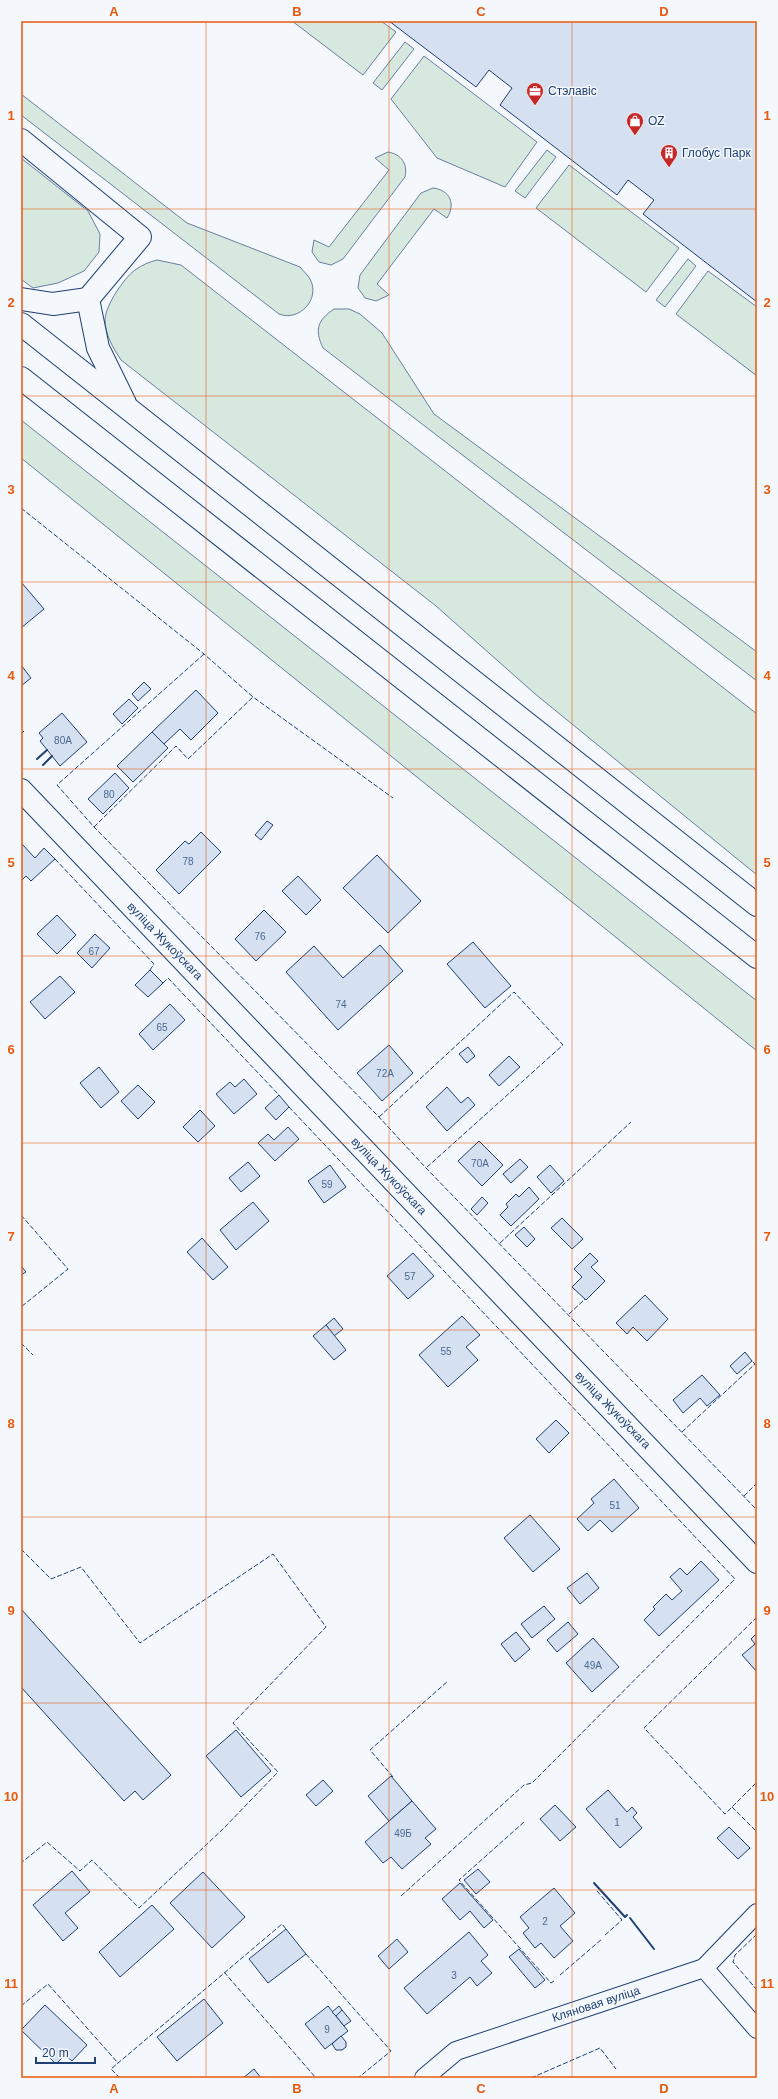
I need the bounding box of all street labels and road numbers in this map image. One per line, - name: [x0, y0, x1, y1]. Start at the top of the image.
- street label: вуліца Жукоўскага: [124, 899, 206, 983]
- street label: вуліца Жукоўскага: [348, 1134, 430, 1218]
- street label: вуліца Жукоўскага: [572, 1368, 654, 1452]
- street label: Кляновая вуліца: [550, 1983, 642, 2025]

